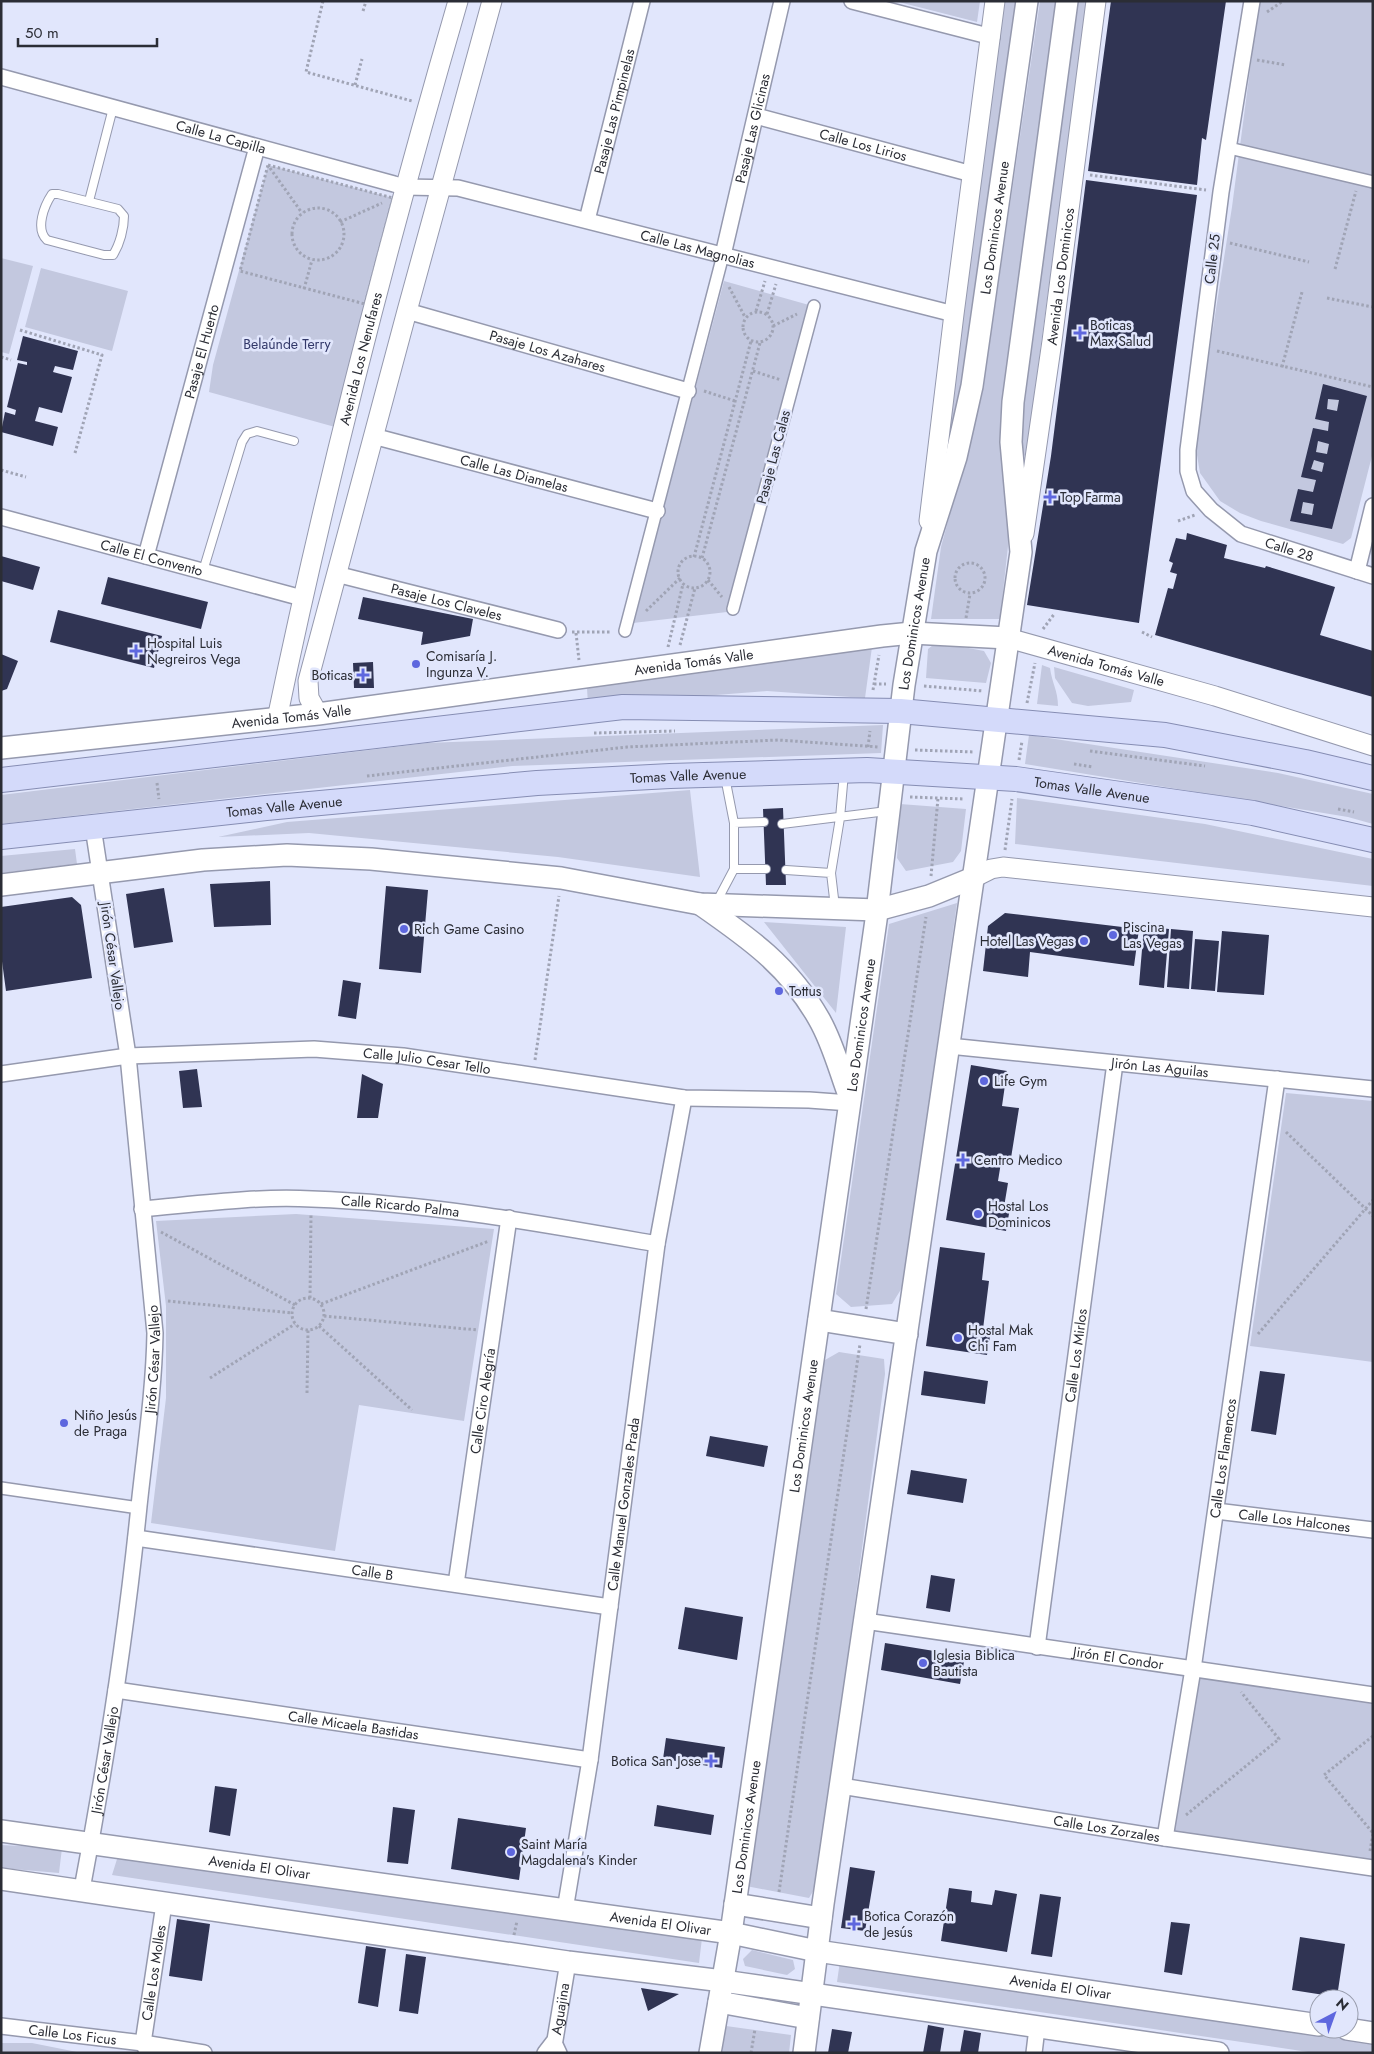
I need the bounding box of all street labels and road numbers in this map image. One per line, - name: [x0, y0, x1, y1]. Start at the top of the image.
- street label: Pasaje Las Pimpinelas: [589, 46, 640, 176]
- street label: Pasaje Las Glicinas: [730, 71, 775, 185]
- street label: Calle La Capilla: [174, 115, 268, 159]
- street label: Calle Los Lirios: [817, 123, 909, 166]
- street label: Los Dominicos Avenue: [975, 160, 1014, 296]
- street label: Avenida Los Dominicos: [1042, 206, 1079, 346]
- street label: Calle Las Magnolias: [638, 225, 757, 273]
- street label: Calle 25: [1199, 233, 1225, 285]
- street label: Avenida Los Nenufares: [334, 290, 387, 427]
- street label: Pasaje El Huerto: [179, 302, 224, 401]
- street label: Pasaje Los Azahares: [487, 325, 608, 377]
- street label: Pasaje Las Calas: [751, 408, 795, 506]
- street label: Calle Las Diamelas: [458, 449, 571, 497]
- street label: Calle 28: [1262, 532, 1316, 566]
- street label: Calle El Convento: [98, 534, 205, 581]
- street label: Los Dominicos Avenue: [893, 556, 935, 691]
- street label: Pasaje Los Claveles: [389, 578, 505, 626]
- street label: Avenida Tomás Valle: [1046, 640, 1167, 691]
- street label: Avenida Tomás Valle: [633, 644, 755, 680]
- street label: Avenida Tomás Valle: [230, 700, 352, 733]
- street label: Tomas Valle Avenue: [629, 764, 747, 788]
- street label: Tomas Valle Avenue: [1033, 772, 1151, 808]
- street label: Tomas Valle Avenue: [225, 791, 343, 822]
- street label: Jirón César Vallejo: [95, 899, 130, 1011]
- street label: Los Dominicos Avenue: [842, 957, 880, 1093]
- street label: Calle Julio Cesar Tello: [362, 1043, 492, 1079]
- street label: Jirón Las Aguilas: [1108, 1052, 1210, 1082]
- street label: Calle Ricardo Palma: [341, 1190, 461, 1222]
- street label: Jirón César Vallejo: [139, 1304, 165, 1416]
- street label: Calle Los Mirlos: [1060, 1307, 1092, 1404]
- street label: Calle Ciro Alegría: [465, 1347, 500, 1455]
- street label: Los Dominicos Avenue: [784, 1358, 823, 1494]
- street label: Calle Los Flamencos: [1205, 1397, 1241, 1520]
- street label: Calle Manuel Gonzales Prada: [602, 1416, 644, 1592]
- street label: Calle Los Halcones: [1237, 1504, 1352, 1537]
- street label: Calle B: [350, 1560, 395, 1585]
- street label: Jirón El Condor: [1070, 1641, 1165, 1674]
- street label: Jirón César Vallejo: [86, 1705, 123, 1817]
- street label: Calle Micaela Bastidas: [287, 1706, 420, 1745]
- street label: Los Dominicos Avenue: [727, 1759, 766, 1895]
- street label: Calle Los Zorzales: [1052, 1810, 1162, 1847]
- street label: Avenida El Olivar: [207, 1850, 312, 1884]
- street label: Avenida El Olivar: [608, 1906, 713, 1940]
- street label: Calle Los Molles: [137, 1923, 171, 2022]
- street label: Avenida El Olivar: [1008, 1970, 1113, 2004]
- street label: Aguajina: [546, 1981, 574, 2036]
- street label: Calle Los Ficus: [27, 2019, 118, 2050]

